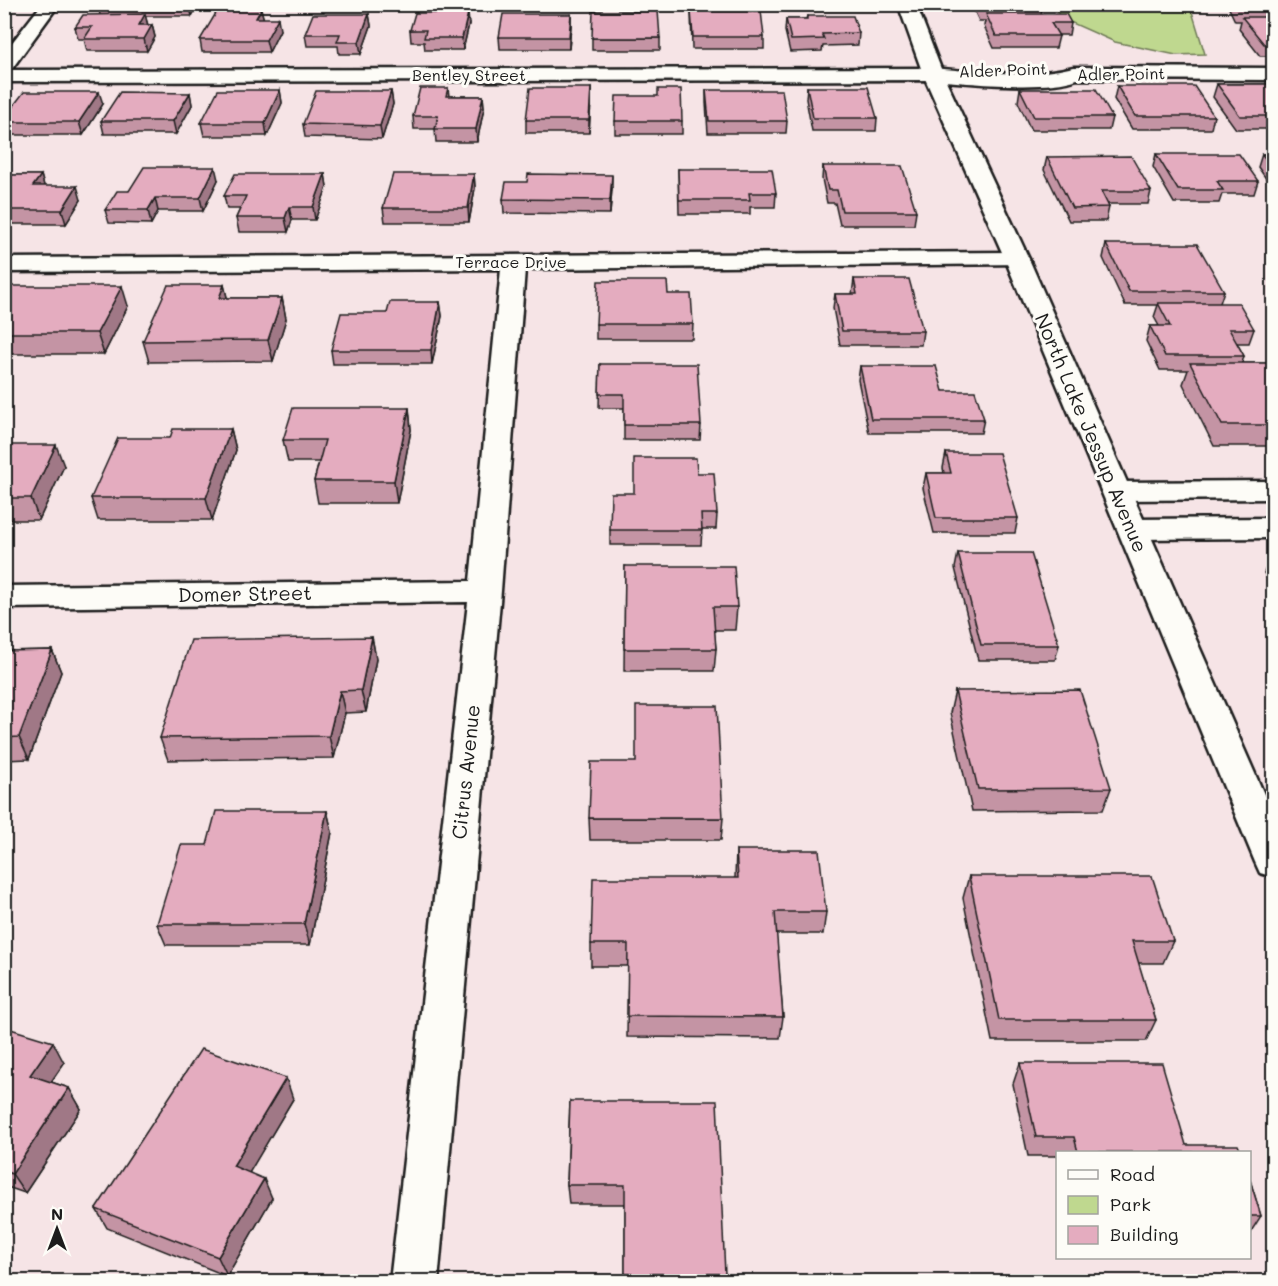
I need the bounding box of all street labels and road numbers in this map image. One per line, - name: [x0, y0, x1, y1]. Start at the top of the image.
- street label: Alder Point: [958, 57, 1048, 82]
- street label: Adler Point: [1077, 62, 1165, 85]
- street label: Bentley Street: [412, 64, 526, 85]
- street label: Terrace Drive: [455, 251, 567, 272]
- street label: North Lake Jessup Avenue: [1030, 309, 1154, 556]
- street label: Domer Street: [178, 579, 312, 607]
- street label: Citrus Avenue: [445, 703, 485, 841]

